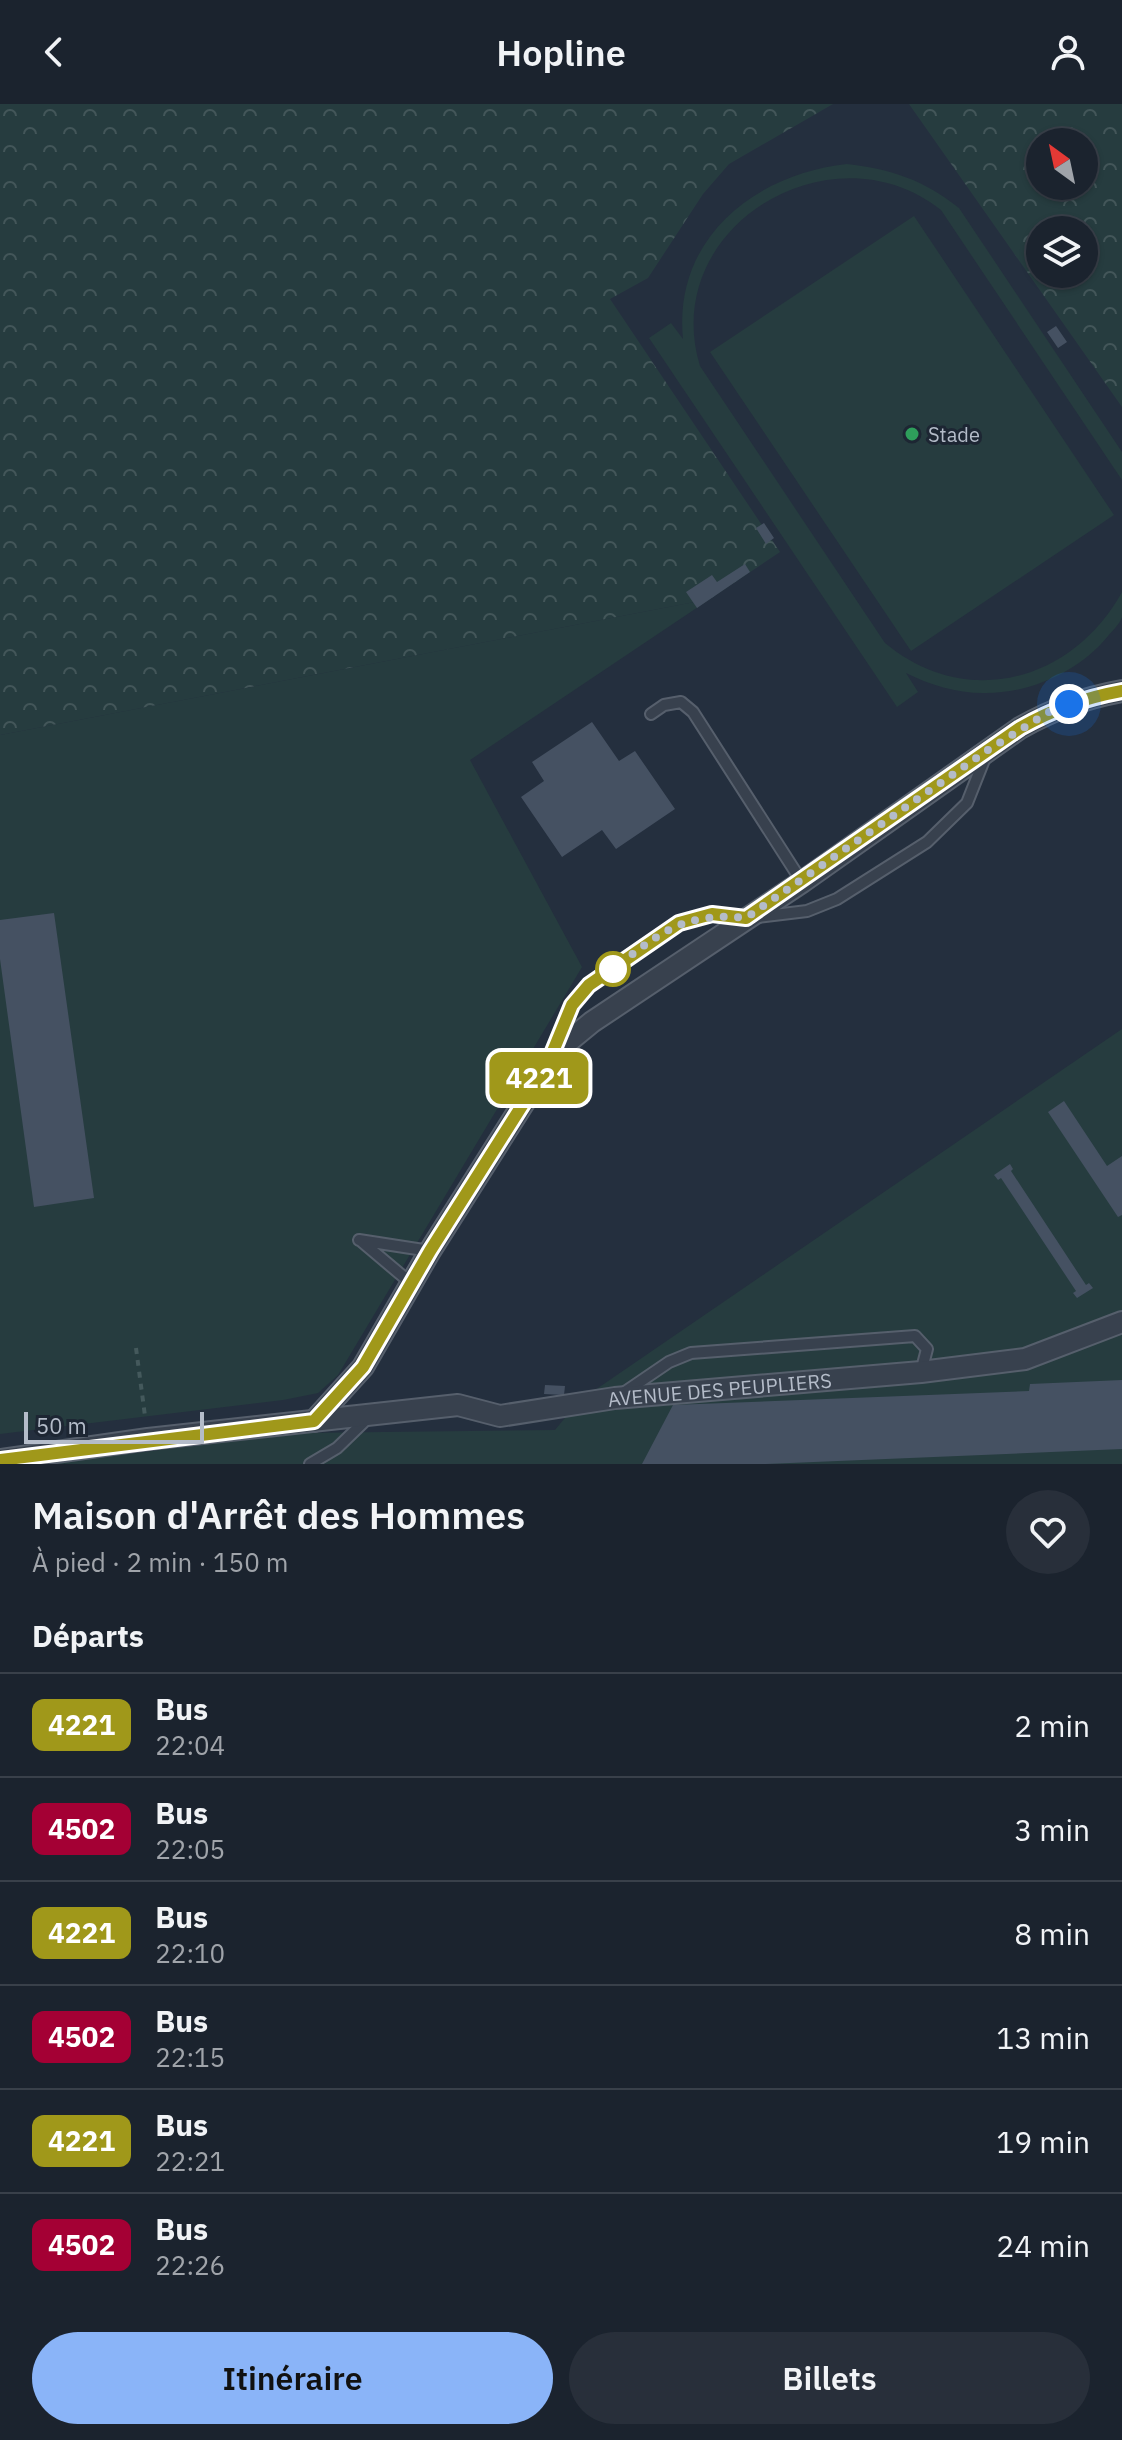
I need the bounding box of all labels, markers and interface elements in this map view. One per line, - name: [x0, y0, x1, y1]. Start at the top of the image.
- text: Hopline: [496, 29, 626, 76]
- icon: back: [32, 30, 76, 74]
- icon: person: [1046, 30, 1090, 74]
- north arrow: [1026, 128, 1098, 200]
- map controls: [1026, 128, 1098, 288]
- button: layers: [1026, 216, 1098, 288]
- place label: Stade: [928, 421, 980, 448]
- marker: Stade: [903, 425, 921, 443]
- your location: [1049, 684, 1089, 724]
- unlabelled marker: [596, 952, 630, 986]
- line badge: 4221: [483, 1052, 595, 1104]
- text: 4221: [505, 1059, 573, 1096]
- street label: AVENUE DES PEUPLIERS: [605, 1366, 833, 1413]
- scale bar: [24, 1408, 204, 1444]
- text: 50 m: [36, 1411, 87, 1440]
- text: Maison d'Arrêt des Hommes: [32, 1490, 525, 1539]
- button: heart: [1006, 1490, 1090, 1574]
- text: À pied · 2 min · 150 m: [32, 1545, 289, 1579]
- text: Départs: [32, 1616, 144, 1655]
- text: Bus: [155, 1689, 208, 1728]
- text: 4221: [48, 1706, 115, 1743]
- text: 2 min: [1014, 1706, 1090, 1745]
- text: 22:04: [155, 1728, 225, 1762]
- text: Bus: [155, 1793, 208, 1832]
- text: 4502: [48, 1810, 115, 1847]
- text: 3 min: [1014, 1810, 1090, 1849]
- text: 22:05: [155, 1832, 225, 1866]
- text: Bus: [155, 1897, 208, 1936]
- text: 4221: [48, 1914, 115, 1951]
- text: 8 min: [1014, 1914, 1090, 1953]
- text: 22:10: [155, 1936, 225, 1970]
- text: Bus: [155, 2001, 208, 2040]
- text: 4502: [48, 2018, 115, 2055]
- text: 13 min: [996, 2018, 1090, 2057]
- text: 22:15: [155, 2040, 225, 2074]
- text: Bus: [155, 2105, 208, 2144]
- text: 4221: [48, 2122, 115, 2159]
- text: 19 min: [996, 2122, 1090, 2161]
- text: 22:21: [155, 2144, 225, 2178]
- text: Bus: [155, 2209, 208, 2248]
- text: 4502: [48, 2226, 115, 2263]
- text: 24 min: [996, 2226, 1090, 2265]
- text: 22:26: [155, 2248, 225, 2282]
- button: Itinéraire: [32, 2332, 553, 2424]
- button: Billets: [569, 2332, 1090, 2424]

